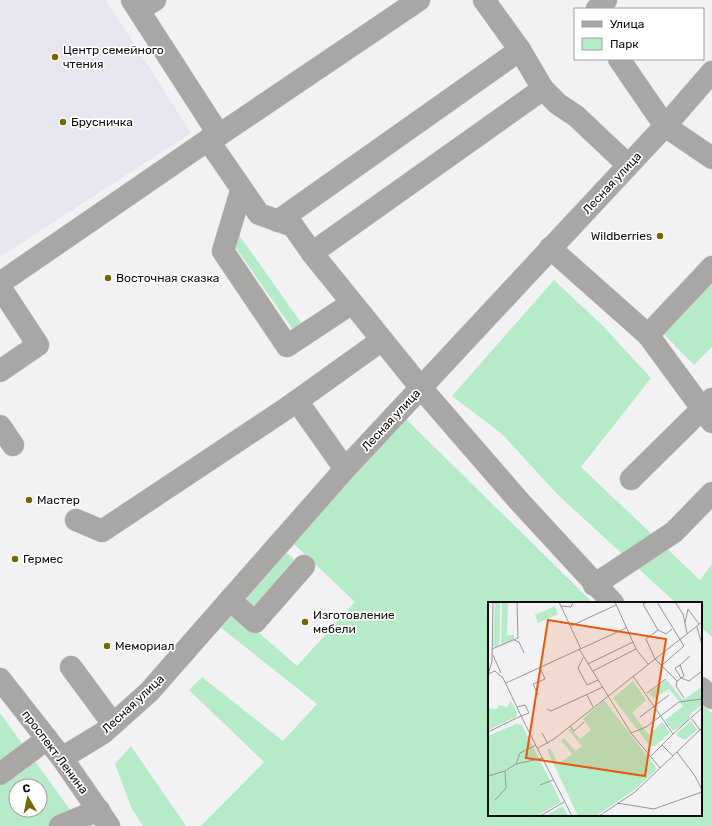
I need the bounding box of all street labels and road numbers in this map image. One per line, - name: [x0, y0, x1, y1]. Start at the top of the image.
- street label: Лесная улица: [580, 149, 644, 217]
- street label: Лесная улица: [359, 386, 423, 454]
- street label: Лесная улица: [99, 672, 167, 736]
- street label: проспект Ленина: [19, 708, 91, 796]

